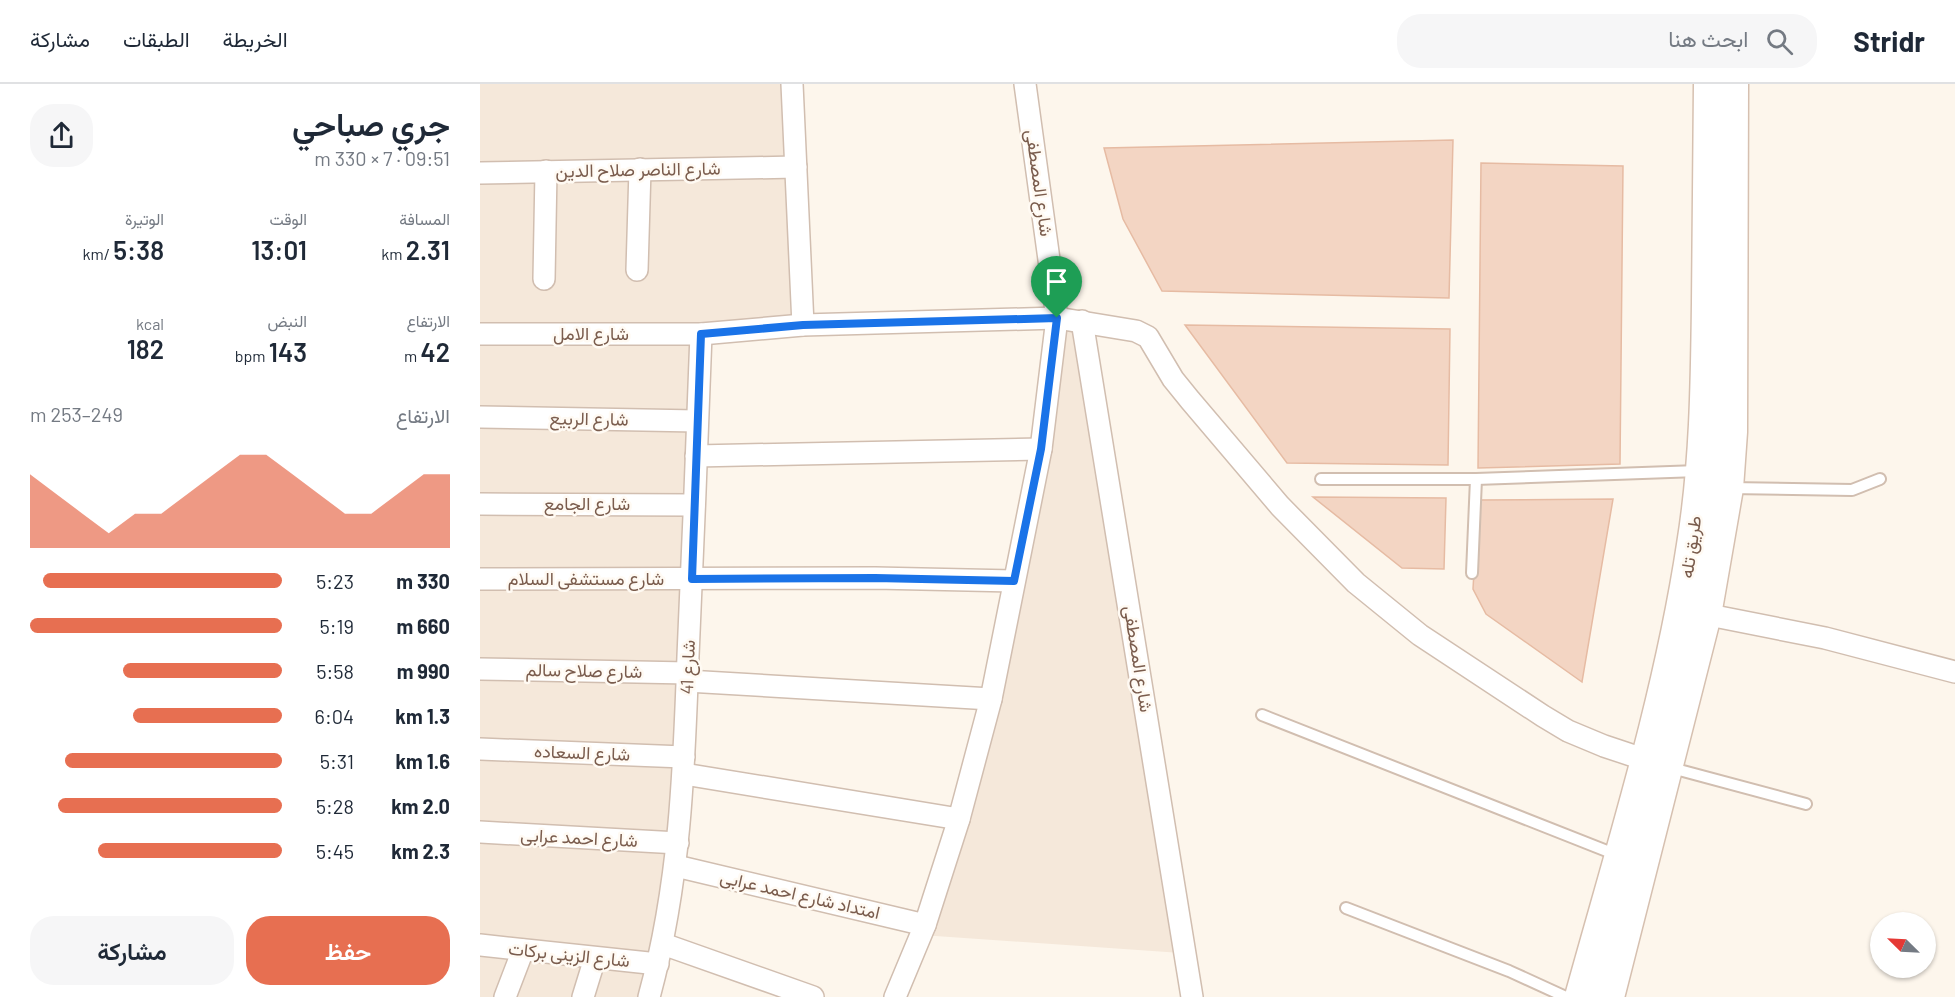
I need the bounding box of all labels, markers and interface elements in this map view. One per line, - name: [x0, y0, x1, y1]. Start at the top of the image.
- search box: [1397, 14, 1817, 68]
- text: Stridr: [1853, 24, 1925, 58]
- text: ابحث هنا: [1668, 25, 1748, 51]
- icon: search: [1763, 25, 1796, 58]
- text: مشاركة: [30, 26, 90, 51]
- text: الطبقات: [123, 26, 190, 51]
- text: الخريطة: [223, 26, 288, 51]
- text: جري صباحي: [292, 103, 450, 143]
- button: share: [30, 104, 93, 167]
- street label: شارع المصطفى: [1020, 128, 1058, 238]
- text: 09:51 · 7 × 330 m: [314, 146, 450, 170]
- street label: شارع الناصر صلاح الدين: [555, 157, 721, 183]
- text: الوتيرة: [125, 209, 164, 228]
- text: الوقت: [269, 209, 307, 228]
- text: المسافة: [399, 209, 450, 228]
- text: 5:38: [113, 234, 164, 265]
- text: 13:01: [251, 234, 307, 265]
- text: 2.31: [406, 234, 450, 265]
- text: /km: [82, 244, 113, 263]
- text: km: [381, 244, 406, 263]
- pin: [1031, 256, 1082, 318]
- icon: arrive: [1040, 265, 1073, 298]
- text: النبض: [267, 311, 307, 330]
- text: الارتفاع: [407, 311, 450, 330]
- text: kcal: [136, 314, 164, 333]
- street label: شارع الامل: [553, 322, 629, 346]
- text: 182: [127, 333, 164, 364]
- text: 143: [269, 336, 307, 367]
- text: 42: [420, 336, 450, 367]
- text: bpm: [235, 346, 269, 365]
- text: m: [404, 346, 420, 365]
- text: 249–253 m: [30, 402, 123, 426]
- text: الارتفاع: [396, 403, 450, 427]
- street label: شارع الربيع: [549, 406, 629, 432]
- street label: شارع الجامع: [544, 492, 630, 516]
- street label: طريق تله: [1675, 514, 1706, 580]
- street label: شارع مستشفى السلام: [508, 567, 664, 591]
- text: 5:23: [316, 569, 354, 593]
- text: 330 m: [396, 569, 450, 593]
- street label: شارع المصطفى: [1118, 604, 1158, 714]
- text: 5:19: [320, 614, 354, 638]
- text: 660 m: [396, 614, 450, 638]
- street label: شارع 41: [675, 639, 701, 695]
- street label: شارع صلاح سالم: [525, 658, 643, 684]
- text: 5:58: [316, 659, 354, 683]
- text: 990 m: [397, 659, 450, 683]
- text: 6:04: [315, 704, 354, 728]
- text: 1.3 km: [395, 704, 450, 728]
- street label: شارع السعاده: [533, 739, 631, 767]
- text: 5:31: [320, 749, 354, 773]
- text: 1.6 km: [395, 749, 450, 773]
- text: 5:28: [316, 794, 354, 818]
- text: 2.0 km: [391, 794, 450, 818]
- street label: شارع احمد عرابى: [520, 823, 638, 853]
- text: 5:45: [316, 839, 354, 863]
- text: 2.3 km: [391, 839, 450, 863]
- street label: امتداد شارع احمد عرابى: [718, 865, 882, 925]
- north arrow: [1870, 912, 1936, 978]
- map controls: [1870, 912, 1936, 978]
- button: مشاركة: [30, 916, 234, 985]
- button: حفظ: [246, 916, 450, 985]
- street label: شارع الزينى بركات: [507, 937, 631, 973]

